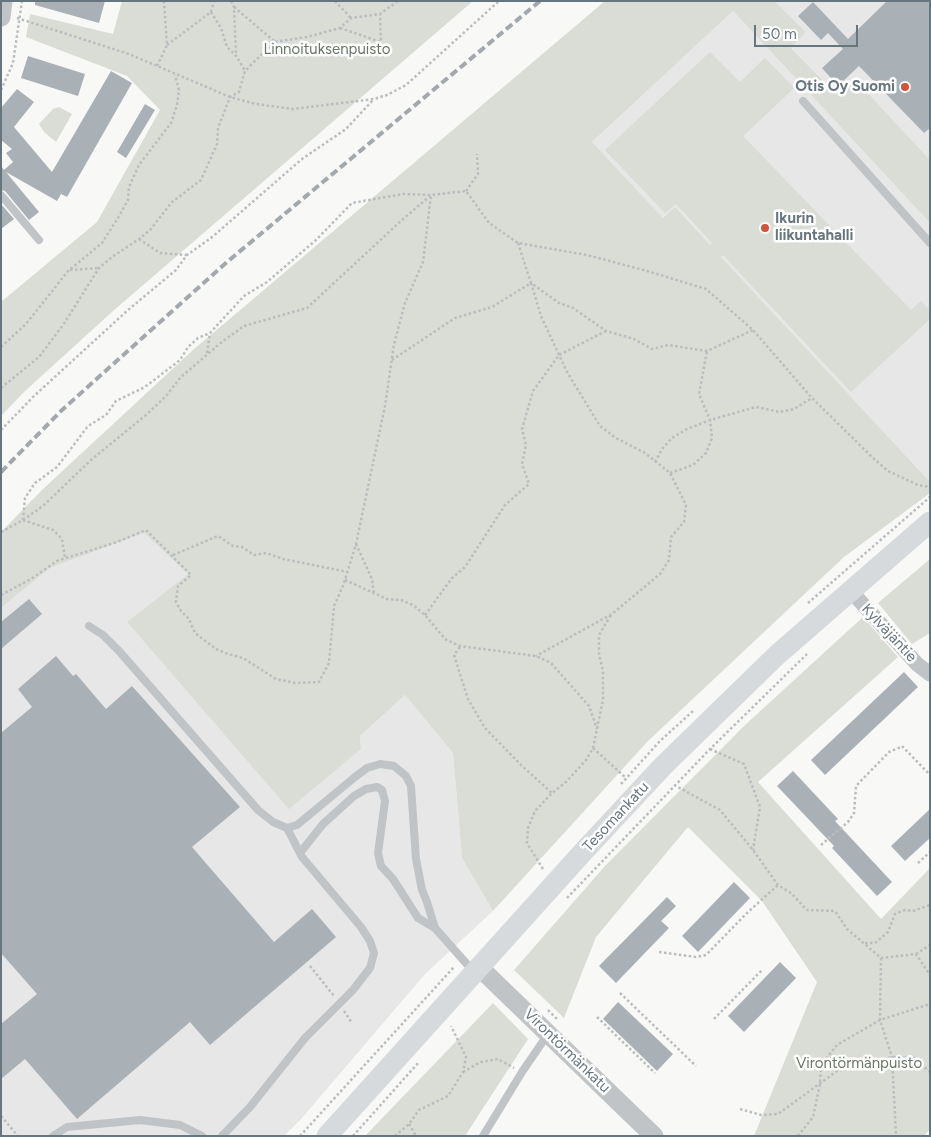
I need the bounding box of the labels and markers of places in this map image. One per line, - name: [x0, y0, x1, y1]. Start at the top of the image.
- place label: Otis Oy Suomi: [795, 78, 895, 96]
- marker: Otis Oy Suomi: [899, 81, 911, 93]
- place label: Ikurin liikuntahalli: [775, 210, 853, 245]
- marker: Ikurin liikuntahalli: [759, 222, 771, 234]

